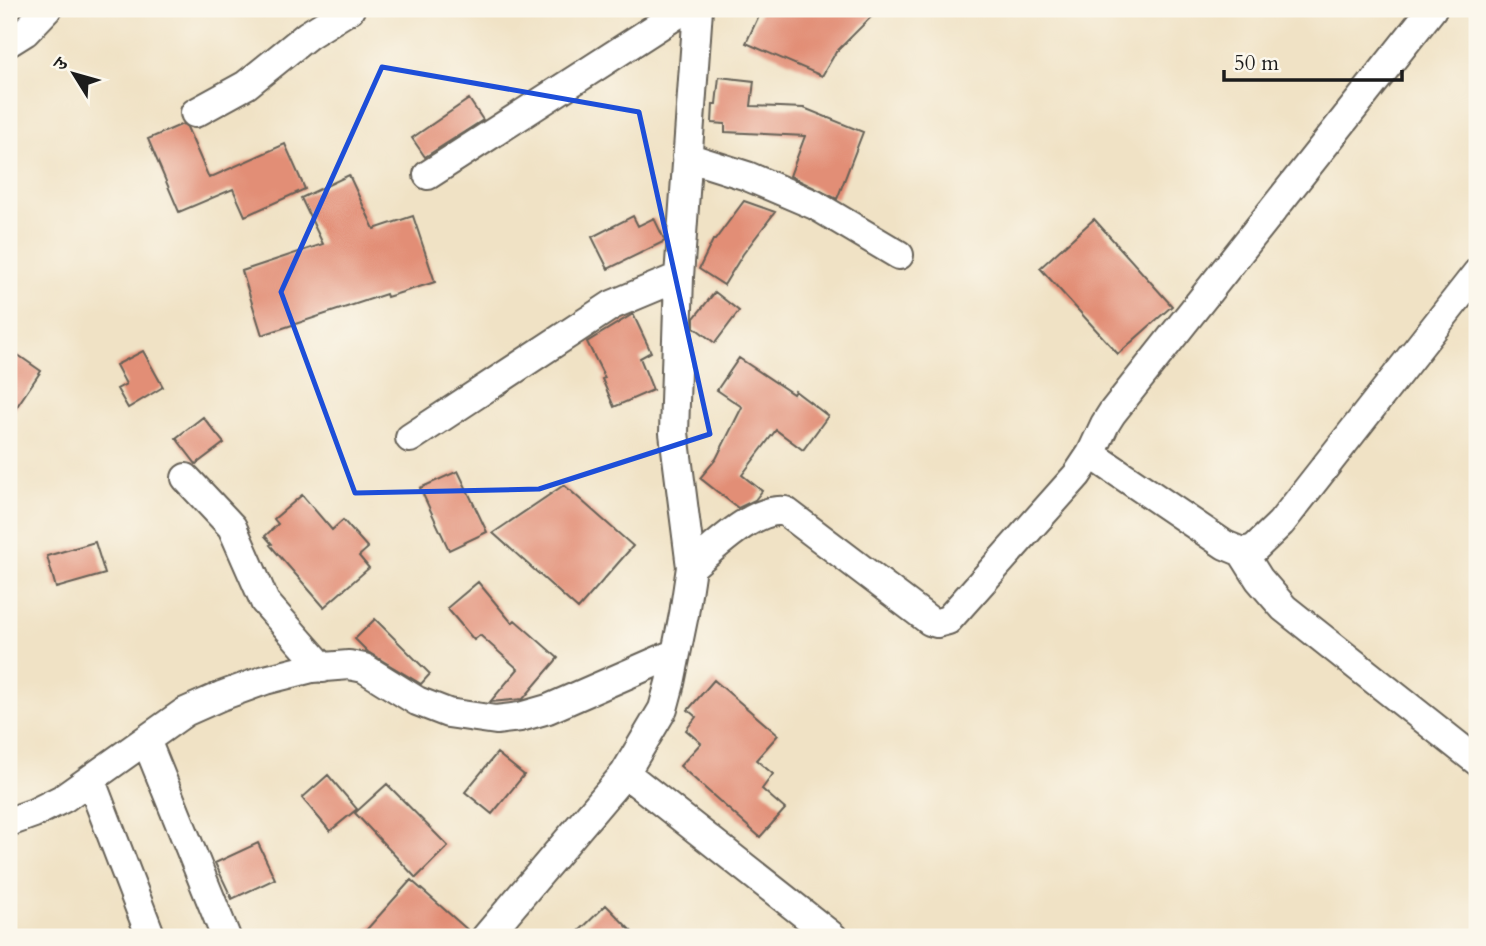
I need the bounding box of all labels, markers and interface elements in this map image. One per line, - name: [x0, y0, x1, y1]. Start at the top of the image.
- north arrow: [38, 38, 108, 108]
- scale bar: [1224, 38, 1402, 82]
- text: 50 m: [1234, 49, 1279, 78]
- text: उ: [47, 52, 75, 78]

